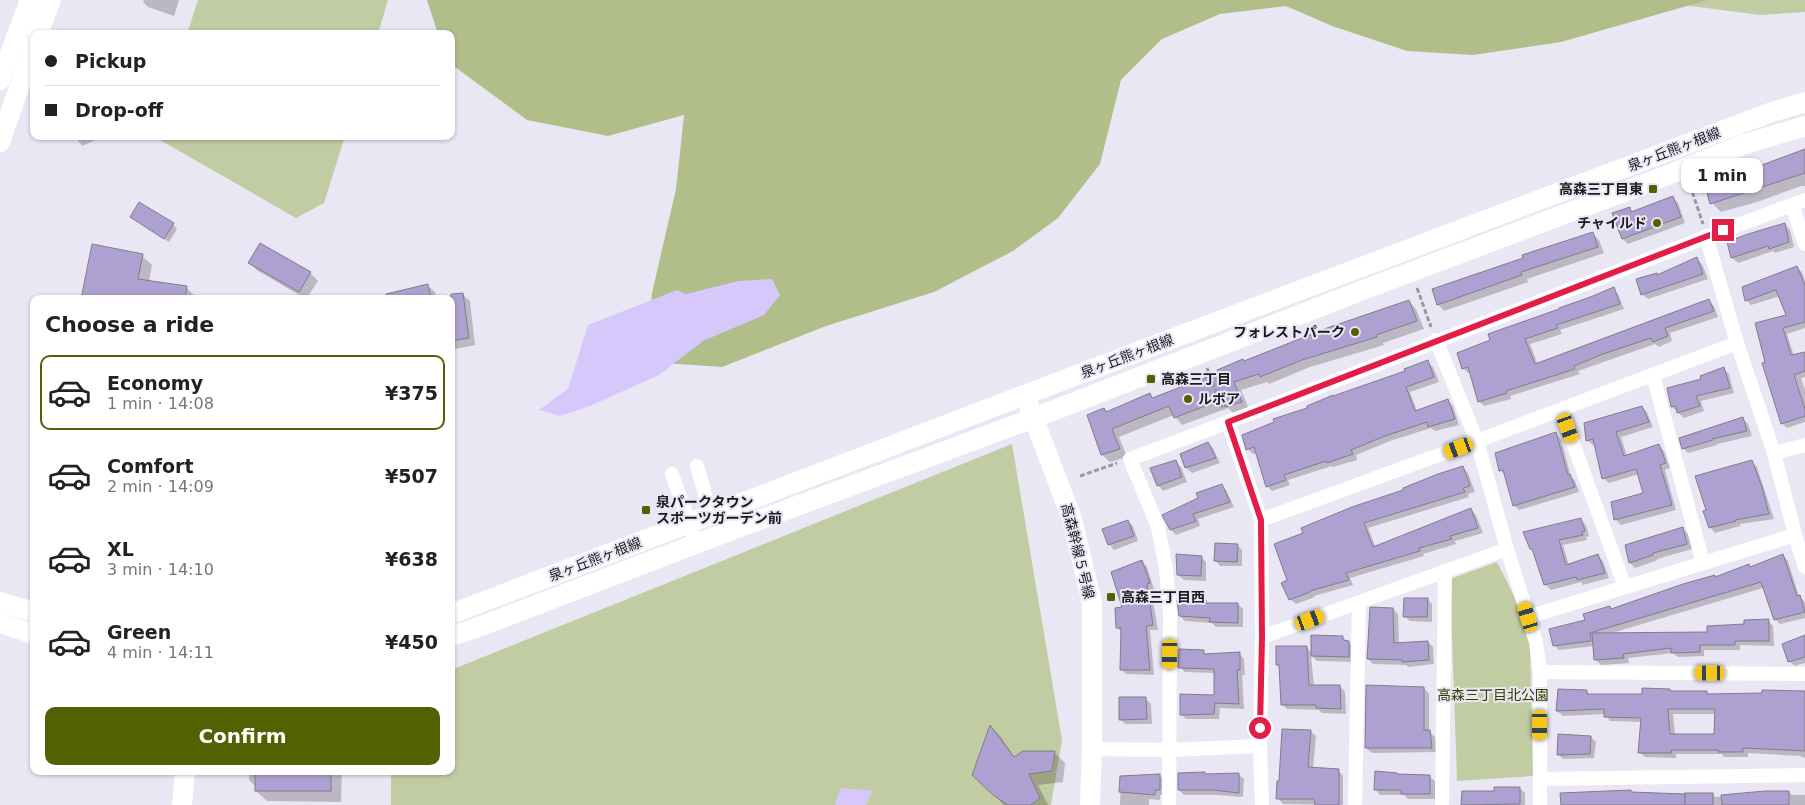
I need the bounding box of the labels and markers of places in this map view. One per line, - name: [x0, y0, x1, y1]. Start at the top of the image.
- place label: 高森三丁目東: [1559, 181, 1643, 197]
- marker: 高森三丁目東: [1647, 183, 1659, 195]
- place label: チャイルド: [1577, 215, 1647, 231]
- marker: チャイルド: [1651, 217, 1663, 229]
- place label: フォレストパーク: [1233, 324, 1345, 340]
- marker: フォレストパーク: [1349, 326, 1361, 338]
- place label: 高森三丁目: [1161, 371, 1231, 387]
- marker: 高森三丁目: [1145, 373, 1157, 385]
- place label: ルボア: [1198, 391, 1240, 407]
- marker: ルボア: [1182, 393, 1194, 405]
- place label: 泉パークタウン スポーツガーデン前: [656, 494, 782, 526]
- marker: 泉パークタウン スポーツガーデン前: [640, 504, 652, 516]
- place label: 高森三丁目西: [1121, 589, 1205, 605]
- marker: 高森三丁目西: [1105, 591, 1117, 603]

